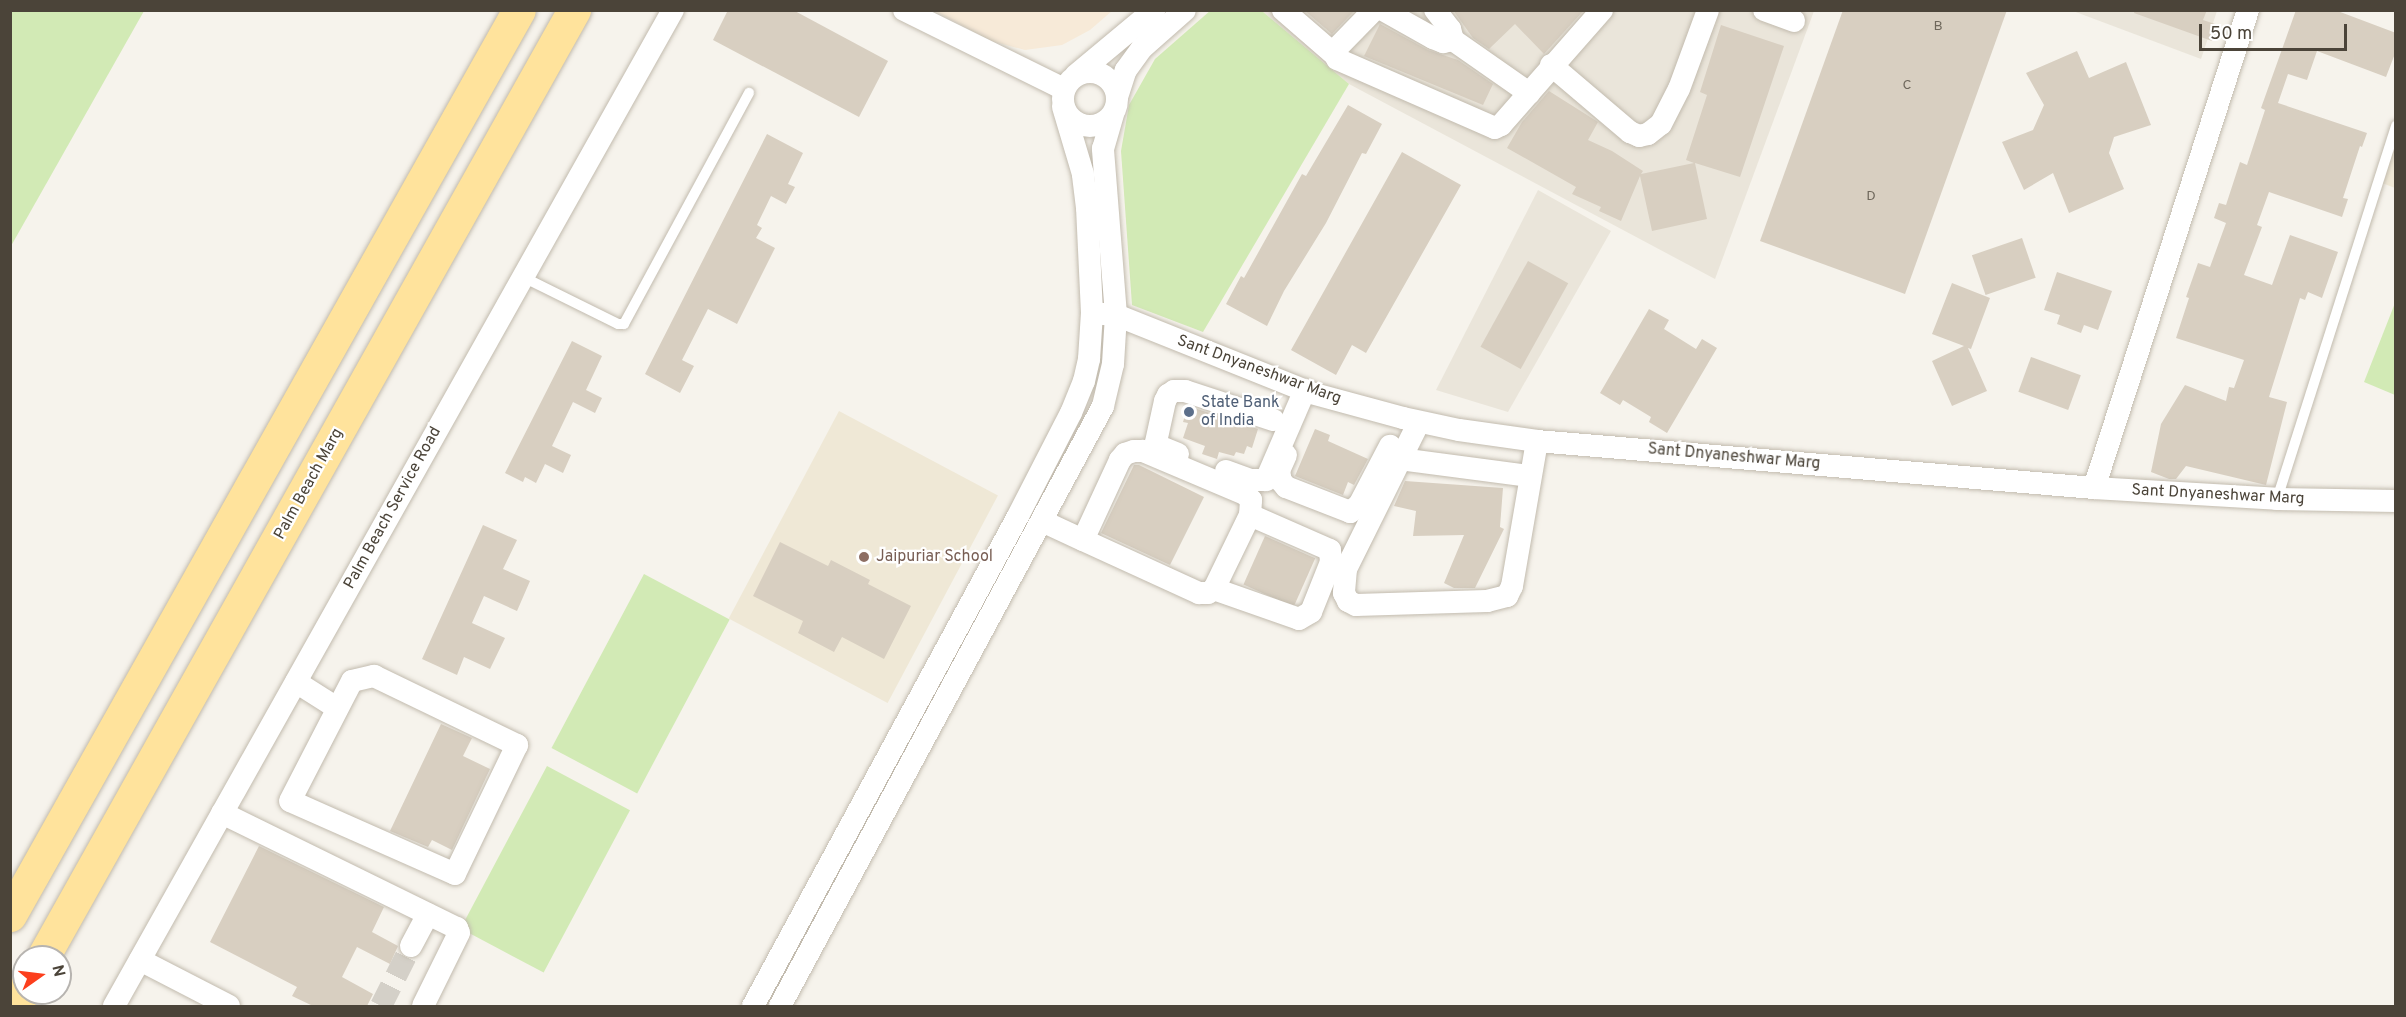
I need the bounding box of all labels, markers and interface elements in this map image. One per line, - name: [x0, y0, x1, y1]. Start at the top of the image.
- scale bar: [2202, 12, 2350, 50]
- house number: B: [1933, 19, 1943, 35]
- text: 50 m: [2210, 23, 2252, 46]
- house number: C: [1902, 78, 1912, 94]
- house number: D: [1866, 189, 1876, 205]
- street label: Sant Dnyaneshwar Marg: [1174, 331, 1344, 409]
- place label: State Bank of India: [1201, 393, 1280, 431]
- marker: State Bank of India: [1182, 405, 1196, 419]
- street label: Palm Beach Service Road: [340, 424, 446, 592]
- street label: Palm Beach Marg: [271, 425, 347, 543]
- street label: Sant Dnyaneshwar Marg: [1647, 440, 1821, 474]
- street label: Sant Dnyaneshwar Marg: [2131, 481, 2305, 509]
- place label: Jaipuriar School: [876, 547, 993, 567]
- marker: Jaipuriar School: [857, 550, 871, 564]
- north arrow: [12, 945, 72, 1005]
- text: N: [46, 963, 69, 979]

